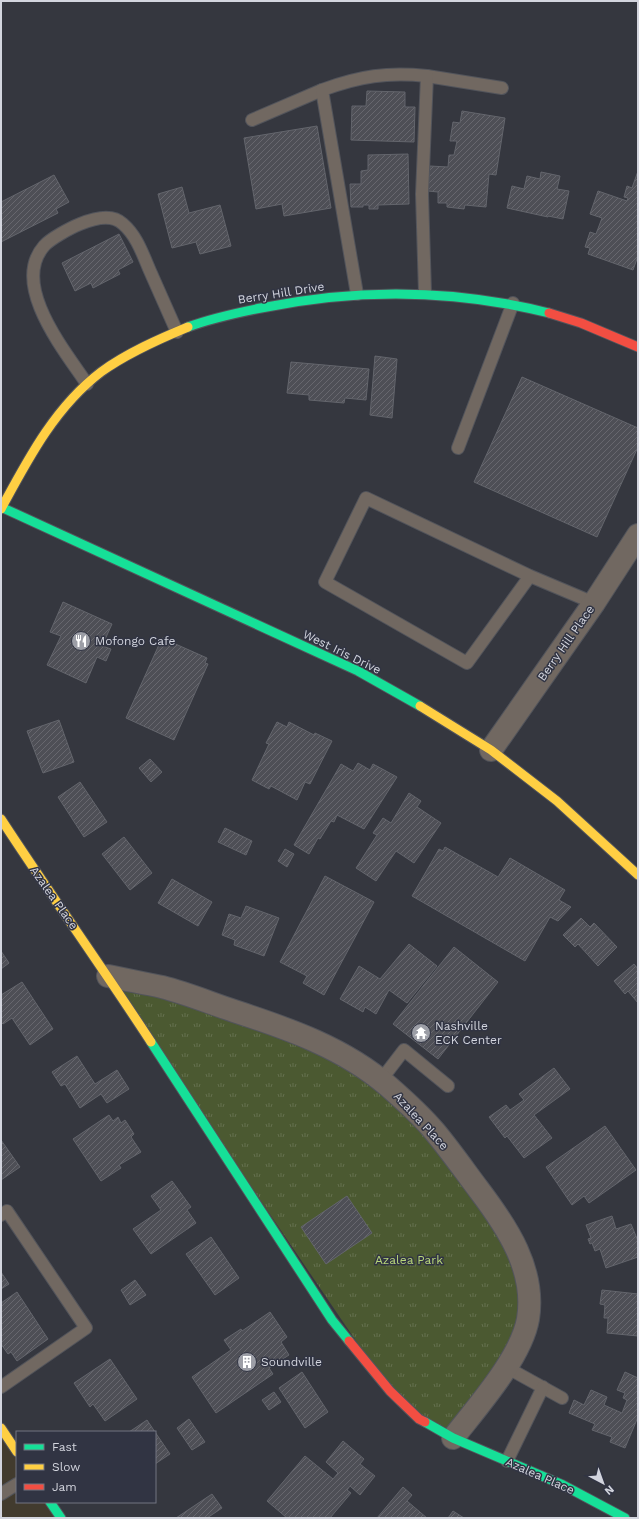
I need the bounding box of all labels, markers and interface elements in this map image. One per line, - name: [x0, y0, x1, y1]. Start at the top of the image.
- street label: Berry Hill Drive: [237, 279, 325, 307]
- street label: Berry Hill Place: [535, 602, 597, 683]
- street label: West Iris Drive: [301, 627, 383, 677]
- restaurant icon: Mofongo Cafe: [70, 630, 92, 652]
- place label: Mofongo Cafe: [95, 634, 176, 648]
- street label: Azalea Place: [27, 864, 81, 932]
- place label: Nashville ECK Center: [435, 1019, 502, 1047]
- temple icon: Nashville ECK Center: [410, 1022, 432, 1044]
- street label: Azalea Place: [391, 1089, 451, 1153]
- park label: Azalea Park: [375, 1253, 443, 1267]
- building icon: Soundville: [236, 1351, 258, 1373]
- place label: Soundville: [261, 1355, 322, 1369]
- legend: [16, 1431, 156, 1503]
- text: Fast: [52, 1440, 77, 1454]
- street label: Azalea Place: [503, 1455, 577, 1497]
- text: Slow: [52, 1460, 80, 1474]
- north arrow: [583, 1463, 623, 1503]
- text: Jam: [52, 1480, 77, 1494]
- text: N: [602, 1483, 617, 1498]

